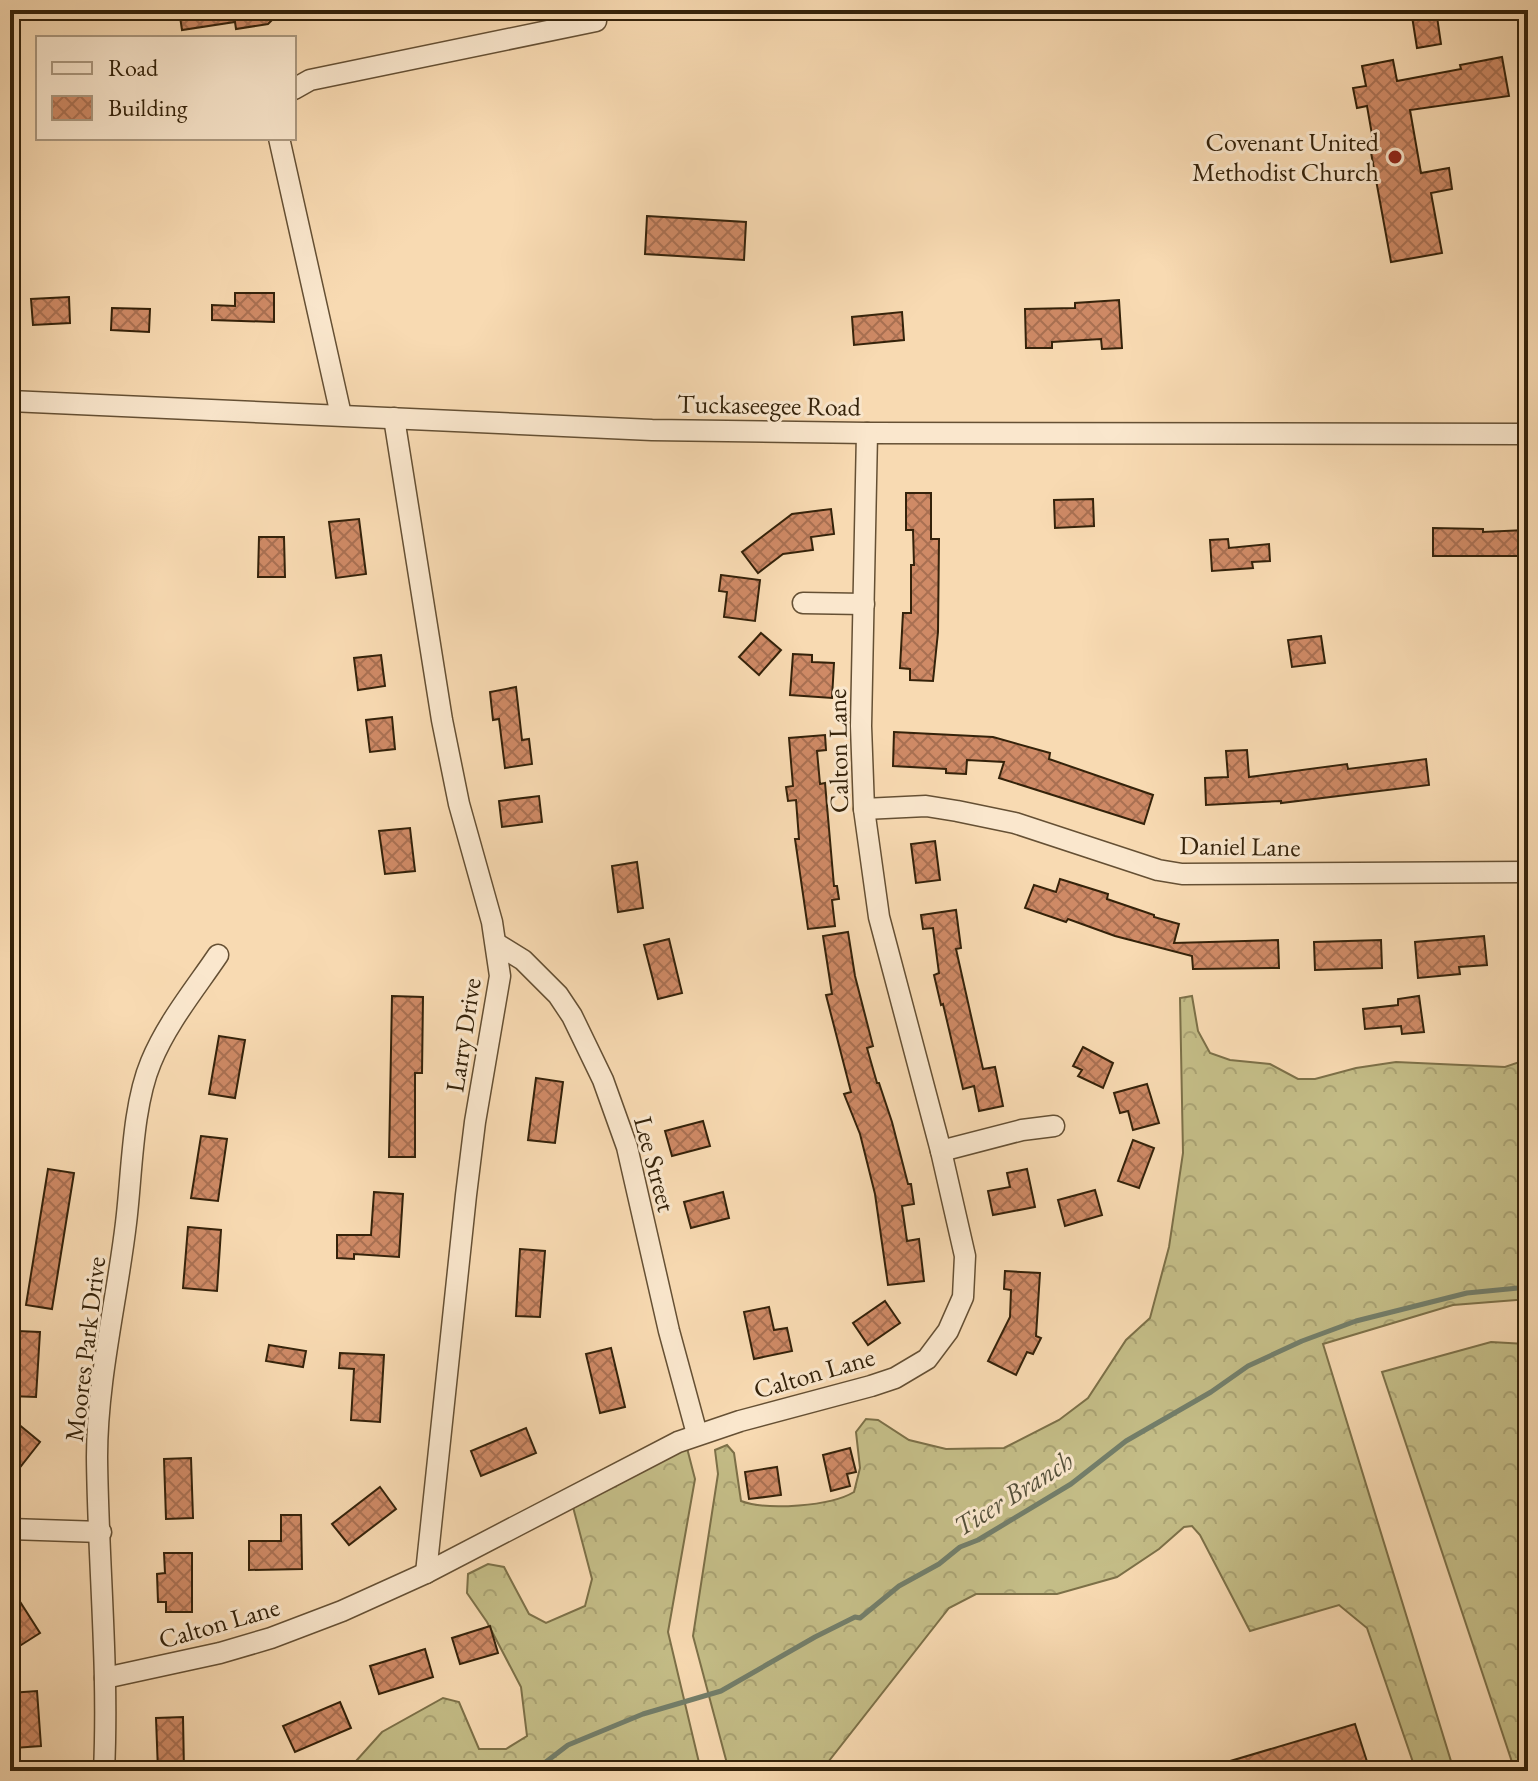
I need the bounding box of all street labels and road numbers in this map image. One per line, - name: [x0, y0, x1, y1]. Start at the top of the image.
- street label: Tuckaseegee Road: [677, 386, 862, 424]
- street label: Calton Lane: [820, 688, 856, 814]
- street label: Daniel Lane: [1179, 828, 1301, 864]
- street label: Larry Drive: [437, 976, 489, 1094]
- street label: Lee Street: [626, 1112, 684, 1216]
- street label: Moores Park Drive: [57, 1255, 113, 1443]
- street label: Calton Lane: [749, 1340, 879, 1406]
- street label: Calton Lane: [154, 1590, 284, 1656]

